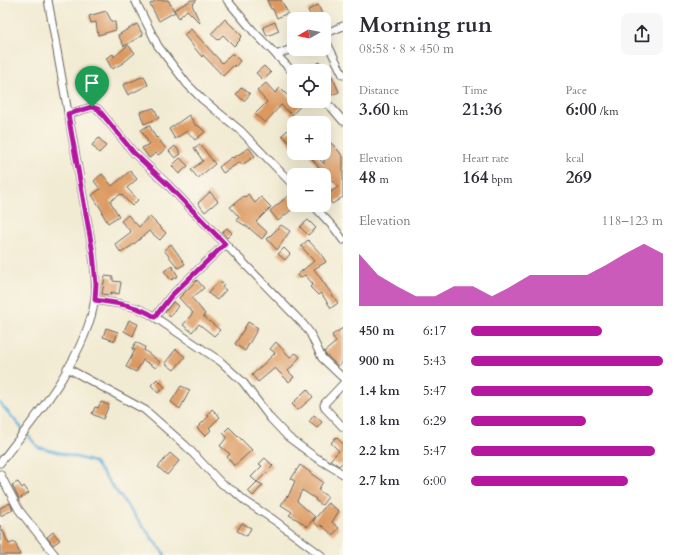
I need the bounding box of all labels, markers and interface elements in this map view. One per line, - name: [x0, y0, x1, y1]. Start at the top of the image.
- text: Morning run: [359, 10, 492, 40]
- north arrow: [287, 12, 331, 56]
- map controls: [287, 12, 331, 212]
- button: share: [621, 13, 663, 55]
- text: 08:58 · 8 × 450 m: [359, 40, 454, 58]
- button: locate: [287, 64, 331, 108]
- pin: [75, 66, 109, 107]
- icon: arrive: [81, 72, 103, 94]
- text: Distance: [359, 83, 399, 98]
- text: Time: [462, 83, 488, 98]
- text: Pace: [566, 83, 587, 98]
- text: 3.60: [359, 98, 390, 121]
- text: 21:36: [462, 98, 502, 121]
- text: 6:00: [566, 98, 597, 121]
- text: km: [390, 104, 408, 119]
- text: /km: [597, 104, 618, 119]
- button: +: [287, 116, 331, 160]
- text: Elevation: [359, 151, 403, 166]
- text: Heart rate: [462, 151, 509, 166]
- text: kcal: [566, 151, 584, 166]
- text: 48: [359, 166, 376, 189]
- text: 164: [462, 166, 488, 189]
- text: 269: [566, 166, 592, 189]
- button: −: [287, 168, 331, 212]
- text: m: [376, 172, 389, 187]
- text: bpm: [488, 172, 512, 187]
- text: Elevation: [359, 212, 411, 230]
- text: 118–123 m: [601, 212, 663, 230]
- text: 450 m: [359, 322, 394, 340]
- text: 6:17: [423, 322, 446, 340]
- text: 900 m: [359, 352, 394, 370]
- text: 5:43: [423, 352, 446, 370]
- text: 1.4 km: [359, 382, 400, 400]
- text: 5:47: [423, 382, 446, 400]
- text: 1.8 km: [359, 412, 400, 430]
- text: 6:29: [423, 412, 446, 430]
- text: 2.2 km: [359, 442, 400, 460]
- text: 5:47: [423, 442, 446, 460]
- text: 2.7 km: [359, 472, 400, 490]
- text: 6:00: [423, 472, 446, 490]

